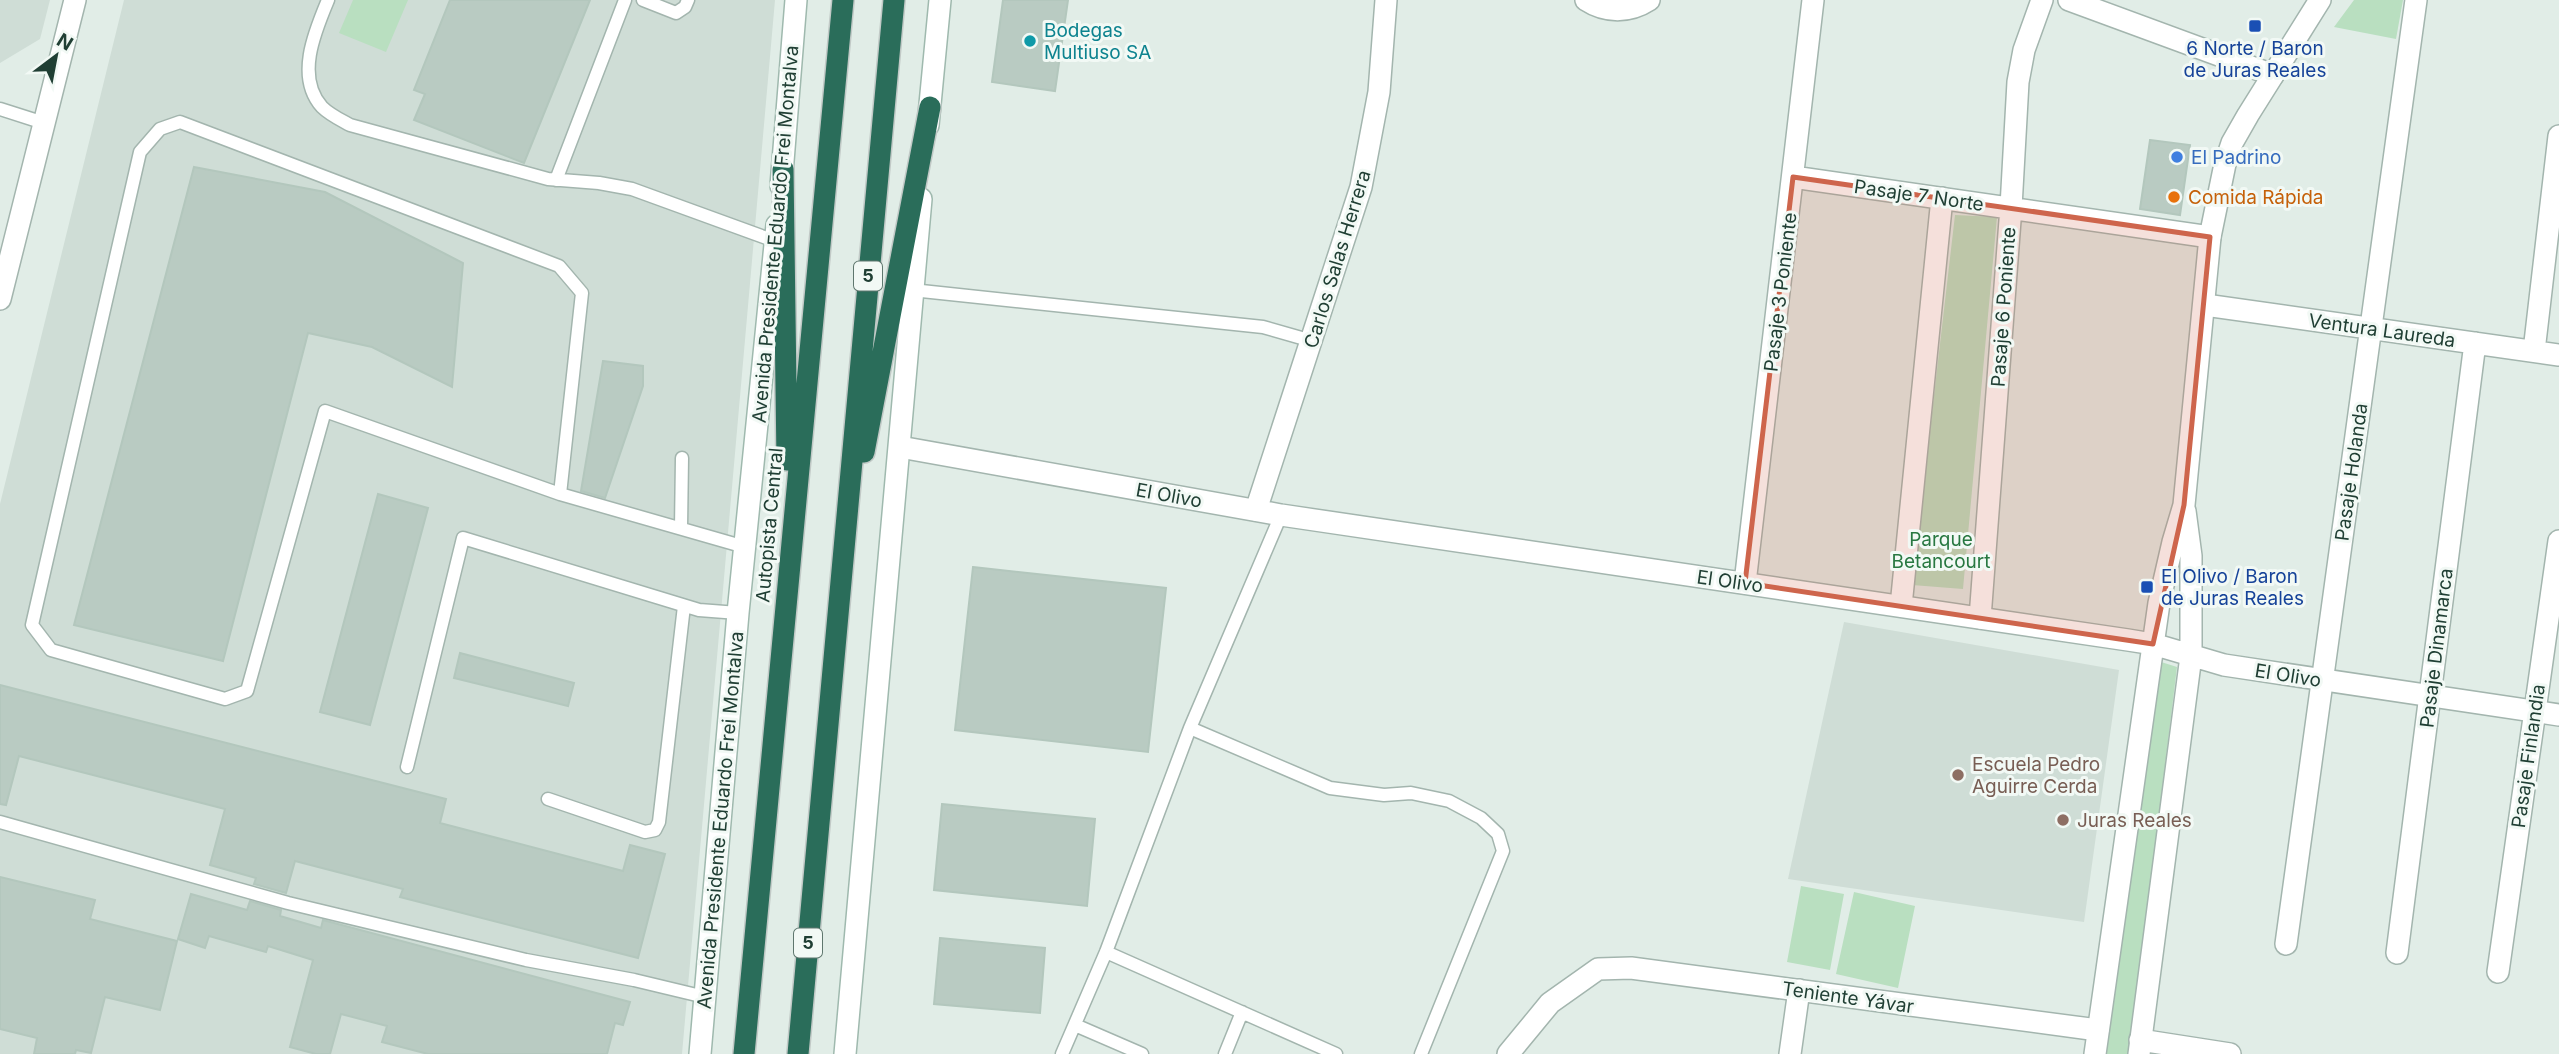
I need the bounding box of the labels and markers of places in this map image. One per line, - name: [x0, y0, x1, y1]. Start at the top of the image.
- marker: 6 Norte / Baron de Juras Reales: [2247, 18, 2263, 34]
- place label: Bodegas Multiuso SA: [1044, 19, 1151, 64]
- marker: Bodegas Multiuso SA: [1022, 33, 1038, 49]
- place label: 6 Norte / Baron de Juras Reales: [2184, 37, 2326, 82]
- place label: El Padrino: [2191, 146, 2281, 169]
- marker: El Padrino: [2169, 149, 2185, 165]
- place label: Comida Rápida: [2188, 186, 2324, 209]
- marker: Comida Rápida: [2166, 189, 2182, 205]
- place label: El Olivo / Baron de Juras Reales: [2161, 565, 2304, 610]
- marker: El Olivo / Baron de Juras Reales: [2139, 579, 2155, 595]
- place label: Escuela Pedro Aguirre Cerda: [1972, 753, 2100, 798]
- marker: Escuela Pedro Aguirre Cerda: [1950, 767, 1966, 783]
- place label: Juras Reales: [2077, 809, 2192, 832]
- marker: Juras Reales: [2055, 812, 2071, 828]

